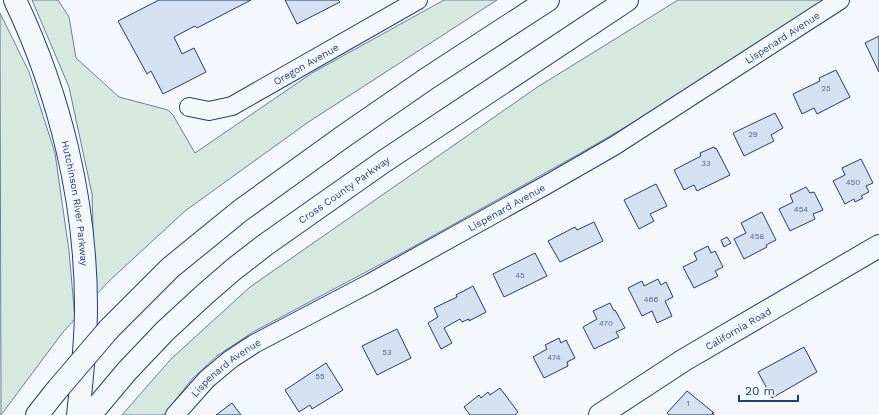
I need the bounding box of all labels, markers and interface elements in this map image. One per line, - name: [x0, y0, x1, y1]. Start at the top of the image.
- street label: Lispenard Avenue: [743, 10, 822, 66]
- street label: Oregon Avenue: [272, 41, 341, 87]
- house number: 25: [821, 84, 831, 93]
- house number: 29: [748, 130, 758, 139]
- street label: Hutchinson River Parkway: [59, 139, 90, 267]
- street label: Cross County Parkway: [296, 154, 392, 226]
- house number: 33: [701, 159, 711, 168]
- house number: 450: [846, 178, 860, 187]
- street label: Lispenard Avenue: [466, 182, 547, 233]
- house number: 454: [794, 205, 808, 214]
- house number: 458: [750, 232, 764, 241]
- house number: 45: [515, 271, 525, 280]
- house number: 466: [644, 295, 658, 304]
- street label: California Road: [703, 305, 773, 352]
- house number: 470: [599, 319, 613, 328]
- street label: Lispenard Avenue: [189, 336, 263, 399]
- house number: 53: [382, 348, 392, 357]
- house number: 474: [547, 353, 561, 362]
- house number: 55: [315, 372, 325, 381]
- scale bar: [739, 377, 798, 403]
- text: 20 m: [745, 384, 775, 398]
- house number: 1: [686, 399, 690, 408]

